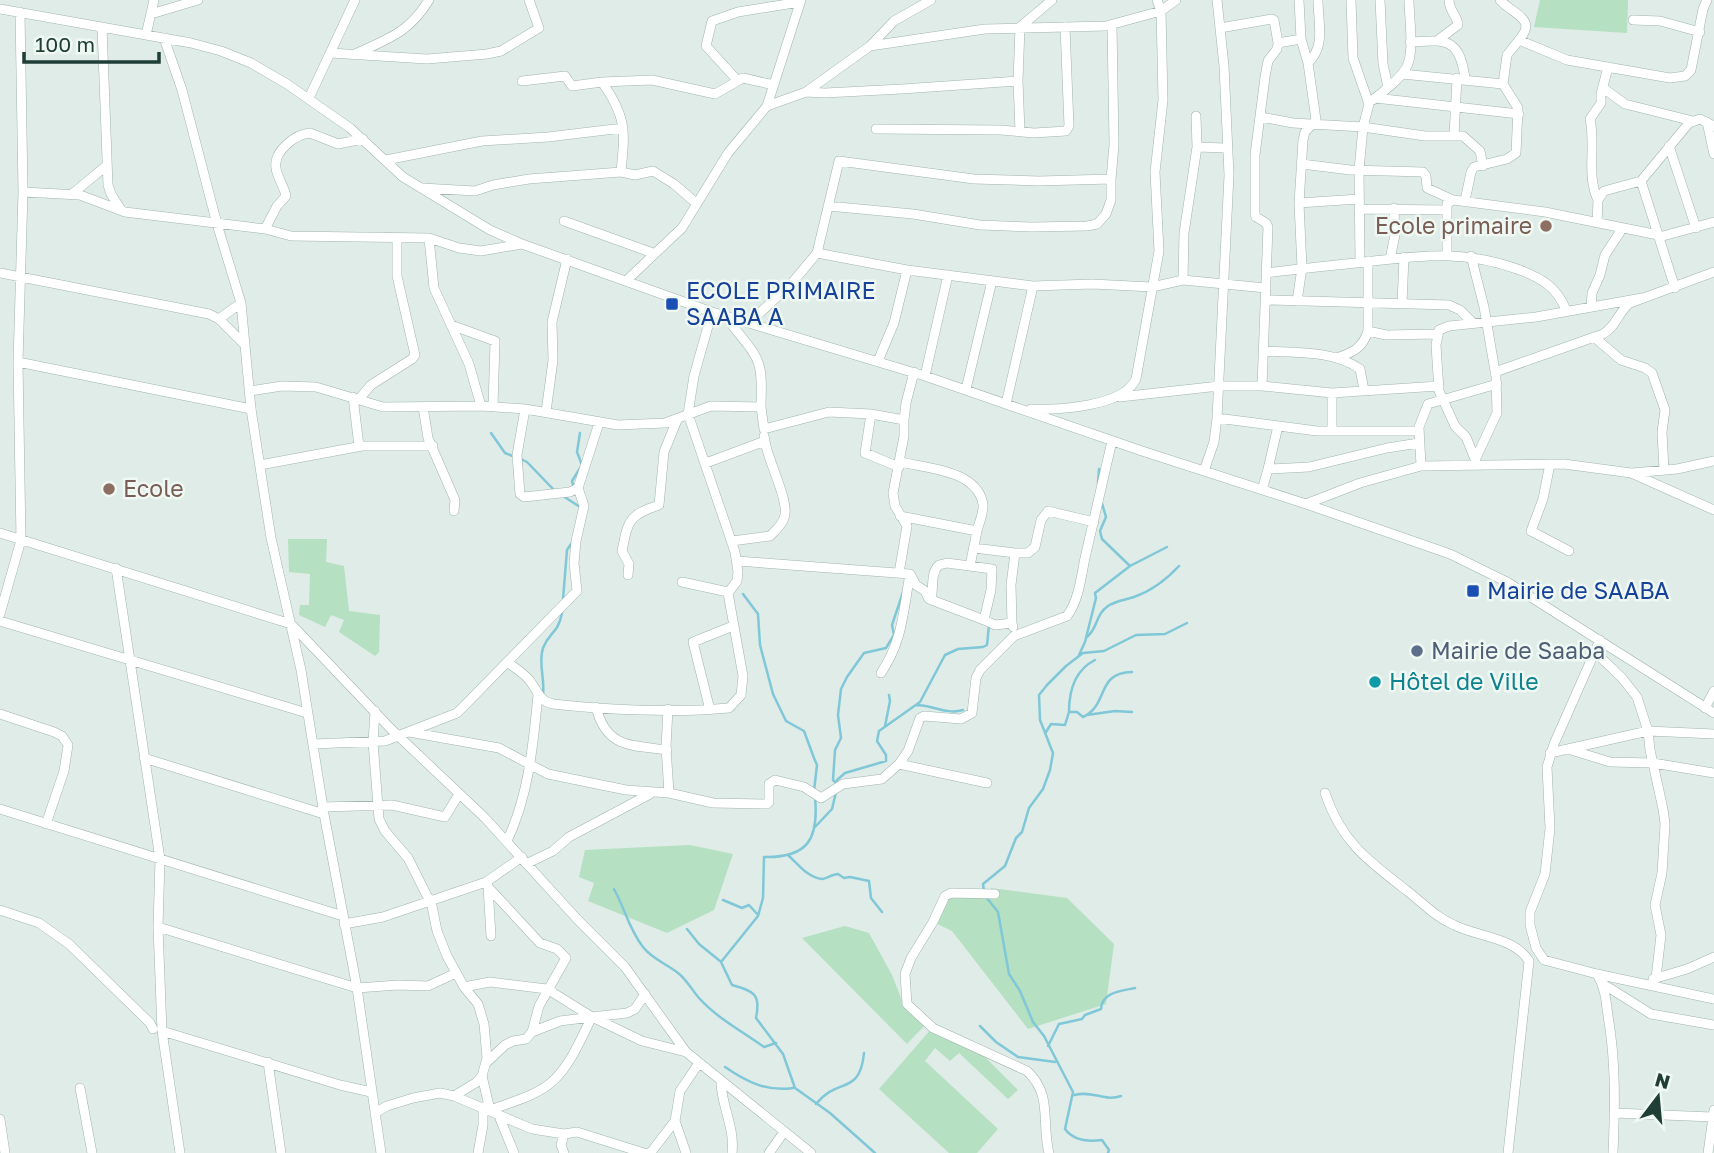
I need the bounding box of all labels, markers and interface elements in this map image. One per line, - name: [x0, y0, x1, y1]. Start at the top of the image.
- scale bar: [24, 21, 159, 65]
- text: 100 m: [35, 31, 95, 57]
- place label: Ecole primaire: [1375, 211, 1532, 239]
- marker: Ecole primaire: [1538, 218, 1554, 234]
- place label: ECOLE PRIMAIRE SAABA A: [686, 276, 875, 330]
- marker: ECOLE PRIMAIRE SAABA A: [664, 296, 680, 312]
- place label: Ecole: [123, 474, 184, 502]
- marker: Ecole: [101, 481, 117, 497]
- place label: Mairie de SAABA: [1487, 576, 1670, 604]
- marker: Mairie de SAABA: [1465, 583, 1481, 599]
- place label: Mairie de Saaba: [1431, 636, 1605, 664]
- marker: Mairie de Saaba: [1409, 643, 1425, 659]
- place label: Hôtel de Ville: [1389, 667, 1539, 695]
- marker: Hôtel de Ville: [1367, 674, 1383, 690]
- north arrow: [1623, 1062, 1693, 1132]
- text: N: [1653, 1067, 1673, 1093]

